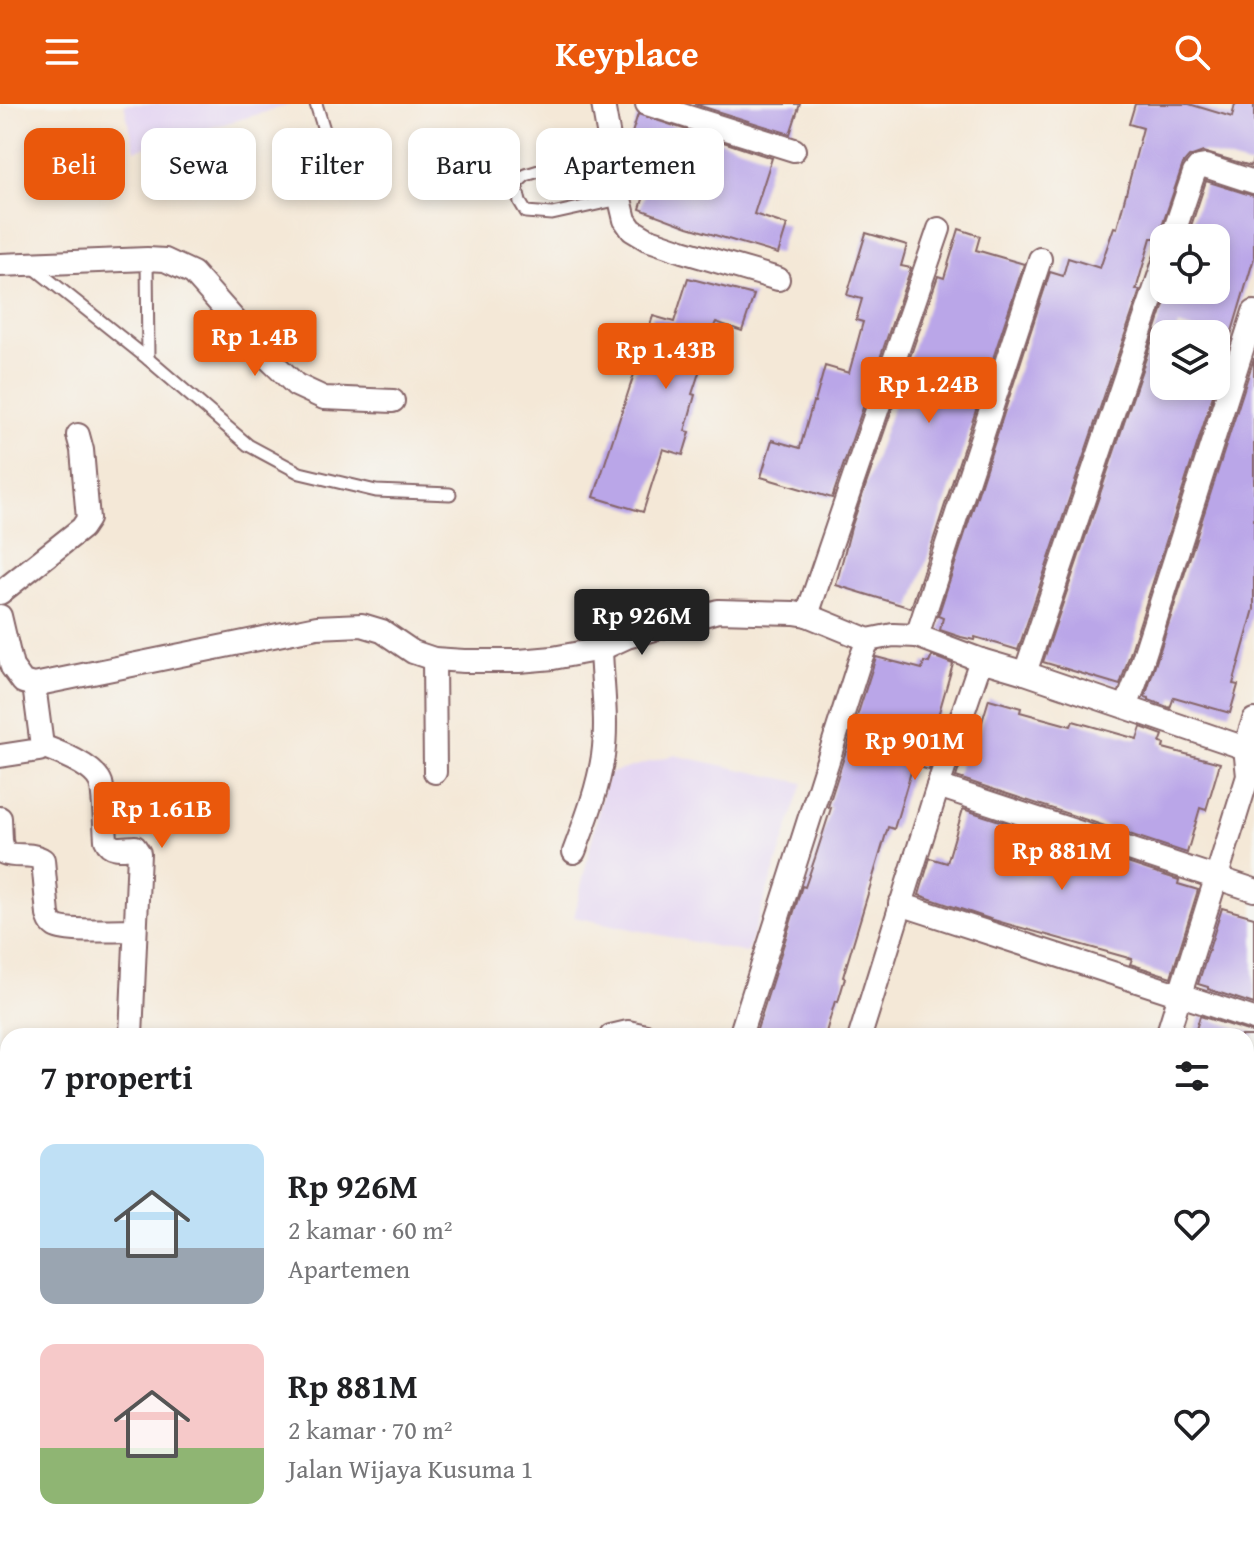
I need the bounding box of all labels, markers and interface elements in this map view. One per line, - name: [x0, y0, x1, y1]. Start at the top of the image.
- text: Keyplace: [555, 26, 699, 79]
- icon: menu: [40, 30, 84, 74]
- icon: search: [1170, 30, 1214, 74]
- chip: Beli: [24, 128, 125, 200]
- chip: Sewa: [141, 128, 256, 200]
- chip: Filter: [272, 128, 392, 200]
- chip: Baru: [408, 128, 520, 200]
- chip: Apartemen: [536, 128, 724, 200]
- map controls: [1150, 224, 1230, 400]
- button: locate: [1150, 224, 1230, 304]
- pin: Rp 1.4B: [181, 310, 329, 378]
- text: Rp 1.4B: [212, 316, 299, 355]
- button: layers: [1150, 320, 1230, 400]
- pin: Rp 1.43B: [583, 323, 749, 391]
- text: Rp 1.43B: [616, 329, 716, 368]
- pin: Rp 1.24B: [846, 357, 1012, 425]
- text: Rp 1.24B: [879, 363, 979, 402]
- pin: Rp 926M: [568, 589, 716, 657]
- text: Rp 926M: [592, 595, 692, 634]
- pin: Rp 901M: [841, 714, 989, 782]
- text: Rp 901M: [865, 720, 965, 759]
- pin: Rp 1.61B: [79, 782, 245, 850]
- text: Rp 1.61B: [112, 788, 212, 827]
- pin: Rp 881M: [988, 824, 1136, 892]
- text: Rp 881M: [1012, 830, 1112, 869]
- text: 7 properti: [40, 1052, 193, 1101]
- icon: filters: [1170, 1054, 1214, 1098]
- text: Rp 926M: [288, 1161, 418, 1210]
- icon: home: [104, 1176, 200, 1272]
- icon: heart: [1170, 1202, 1214, 1246]
- text: 2 kamar · 60 m²: [288, 1210, 453, 1249]
- text: Apartemen: [288, 1249, 410, 1288]
- text: Rp 881M: [288, 1361, 418, 1410]
- icon: home: [104, 1376, 200, 1472]
- icon: heart: [1170, 1402, 1214, 1446]
- text: 2 kamar · 70 m²: [288, 1410, 453, 1449]
- text: Jalan Wijaya Kusuma 1: [288, 1449, 533, 1488]

